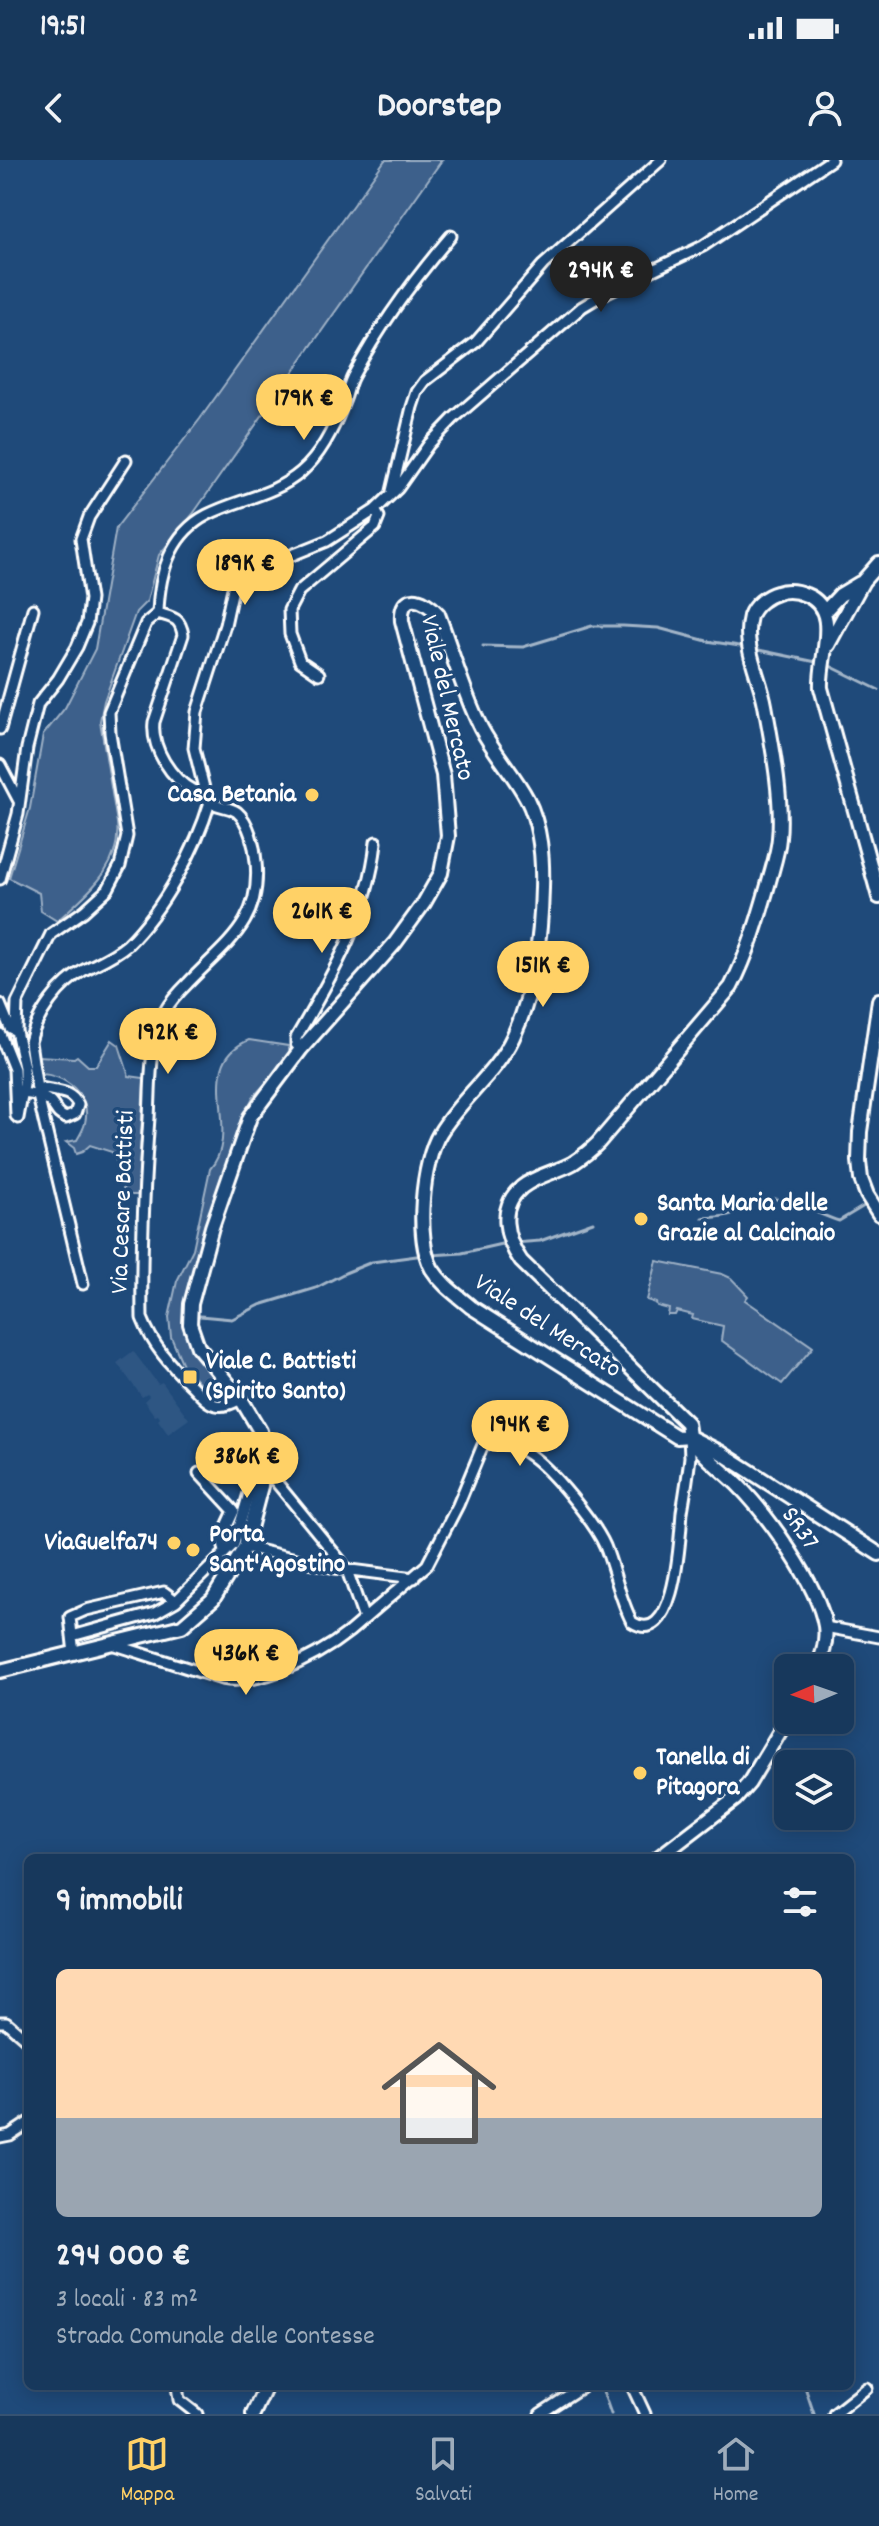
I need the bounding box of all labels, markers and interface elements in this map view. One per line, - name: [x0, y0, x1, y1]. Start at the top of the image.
- text: 19:51: [40, 7, 86, 50]
- text: Doorstep: [377, 82, 502, 134]
- icon: back: [32, 86, 76, 130]
- icon: person: [803, 86, 847, 130]
- pin: 294K €: [536, 246, 666, 314]
- text: 294K €: [568, 253, 634, 290]
- pin: 179K €: [239, 374, 369, 442]
- text: 179K €: [274, 381, 334, 418]
- pin: 189K €: [180, 539, 310, 607]
- text: 189K €: [215, 546, 275, 583]
- street label: Viale del Mercato: [409, 612, 483, 784]
- place label: Casa Betania: [167, 777, 297, 814]
- marker: Casa Betania: [303, 786, 321, 804]
- pin: 261K €: [257, 887, 387, 955]
- text: 261K €: [291, 894, 353, 931]
- pin: 151K €: [478, 941, 608, 1009]
- text: 151K €: [515, 948, 571, 985]
- pin: 192K €: [103, 1008, 233, 1076]
- text: 192K €: [137, 1015, 199, 1052]
- street label: Via Cesare Battisti: [102, 1109, 146, 1294]
- place label: Santa Maria delle Grazie al Calcinaio: [657, 1186, 836, 1253]
- marker: Santa Maria delle Grazie al Calcinaio: [632, 1210, 650, 1228]
- street label: Viale del Mercato: [466, 1265, 628, 1389]
- place label: Viale C. Battisti (Spirito Santo): [206, 1344, 356, 1411]
- marker: Viale C. Battisti (Spirito Santo): [181, 1368, 199, 1386]
- pin: 194K €: [455, 1400, 585, 1468]
- text: 194K €: [490, 1407, 550, 1444]
- pin: 386K €: [182, 1432, 312, 1500]
- text: 386K €: [213, 1439, 281, 1476]
- street label: SR37: [771, 1500, 827, 1558]
- place label: Porta Sant'Agostino: [209, 1517, 346, 1584]
- place label: ViaGuelfa74: [44, 1525, 158, 1562]
- marker: ViaGuelfa74: [165, 1534, 183, 1552]
- marker: Porta Sant'Agostino: [184, 1541, 202, 1559]
- pin: 436K €: [181, 1629, 311, 1697]
- text: 436K €: [212, 1636, 280, 1673]
- north arrow: [774, 1654, 854, 1734]
- map controls: [774, 1654, 854, 1830]
- place label: Tanella di Pitagora: [656, 1740, 750, 1807]
- button: layers: [774, 1750, 854, 1830]
- marker: Tanella di Pitagora: [631, 1764, 649, 1782]
- text: 9 immobili: [56, 1878, 183, 1927]
- icon: filters: [778, 1880, 822, 1924]
- icon: home: [367, 2021, 511, 2165]
- text: 294 000 €: [56, 2233, 191, 2282]
- text: 3 locali · 83 m²: [56, 2282, 198, 2319]
- text: Strada Comunale delle Contesse: [56, 2319, 375, 2356]
- tab: Mappa: [120, 2432, 174, 2511]
- tab: Salvati: [415, 2432, 472, 2511]
- tab: Home: [713, 2432, 759, 2511]

